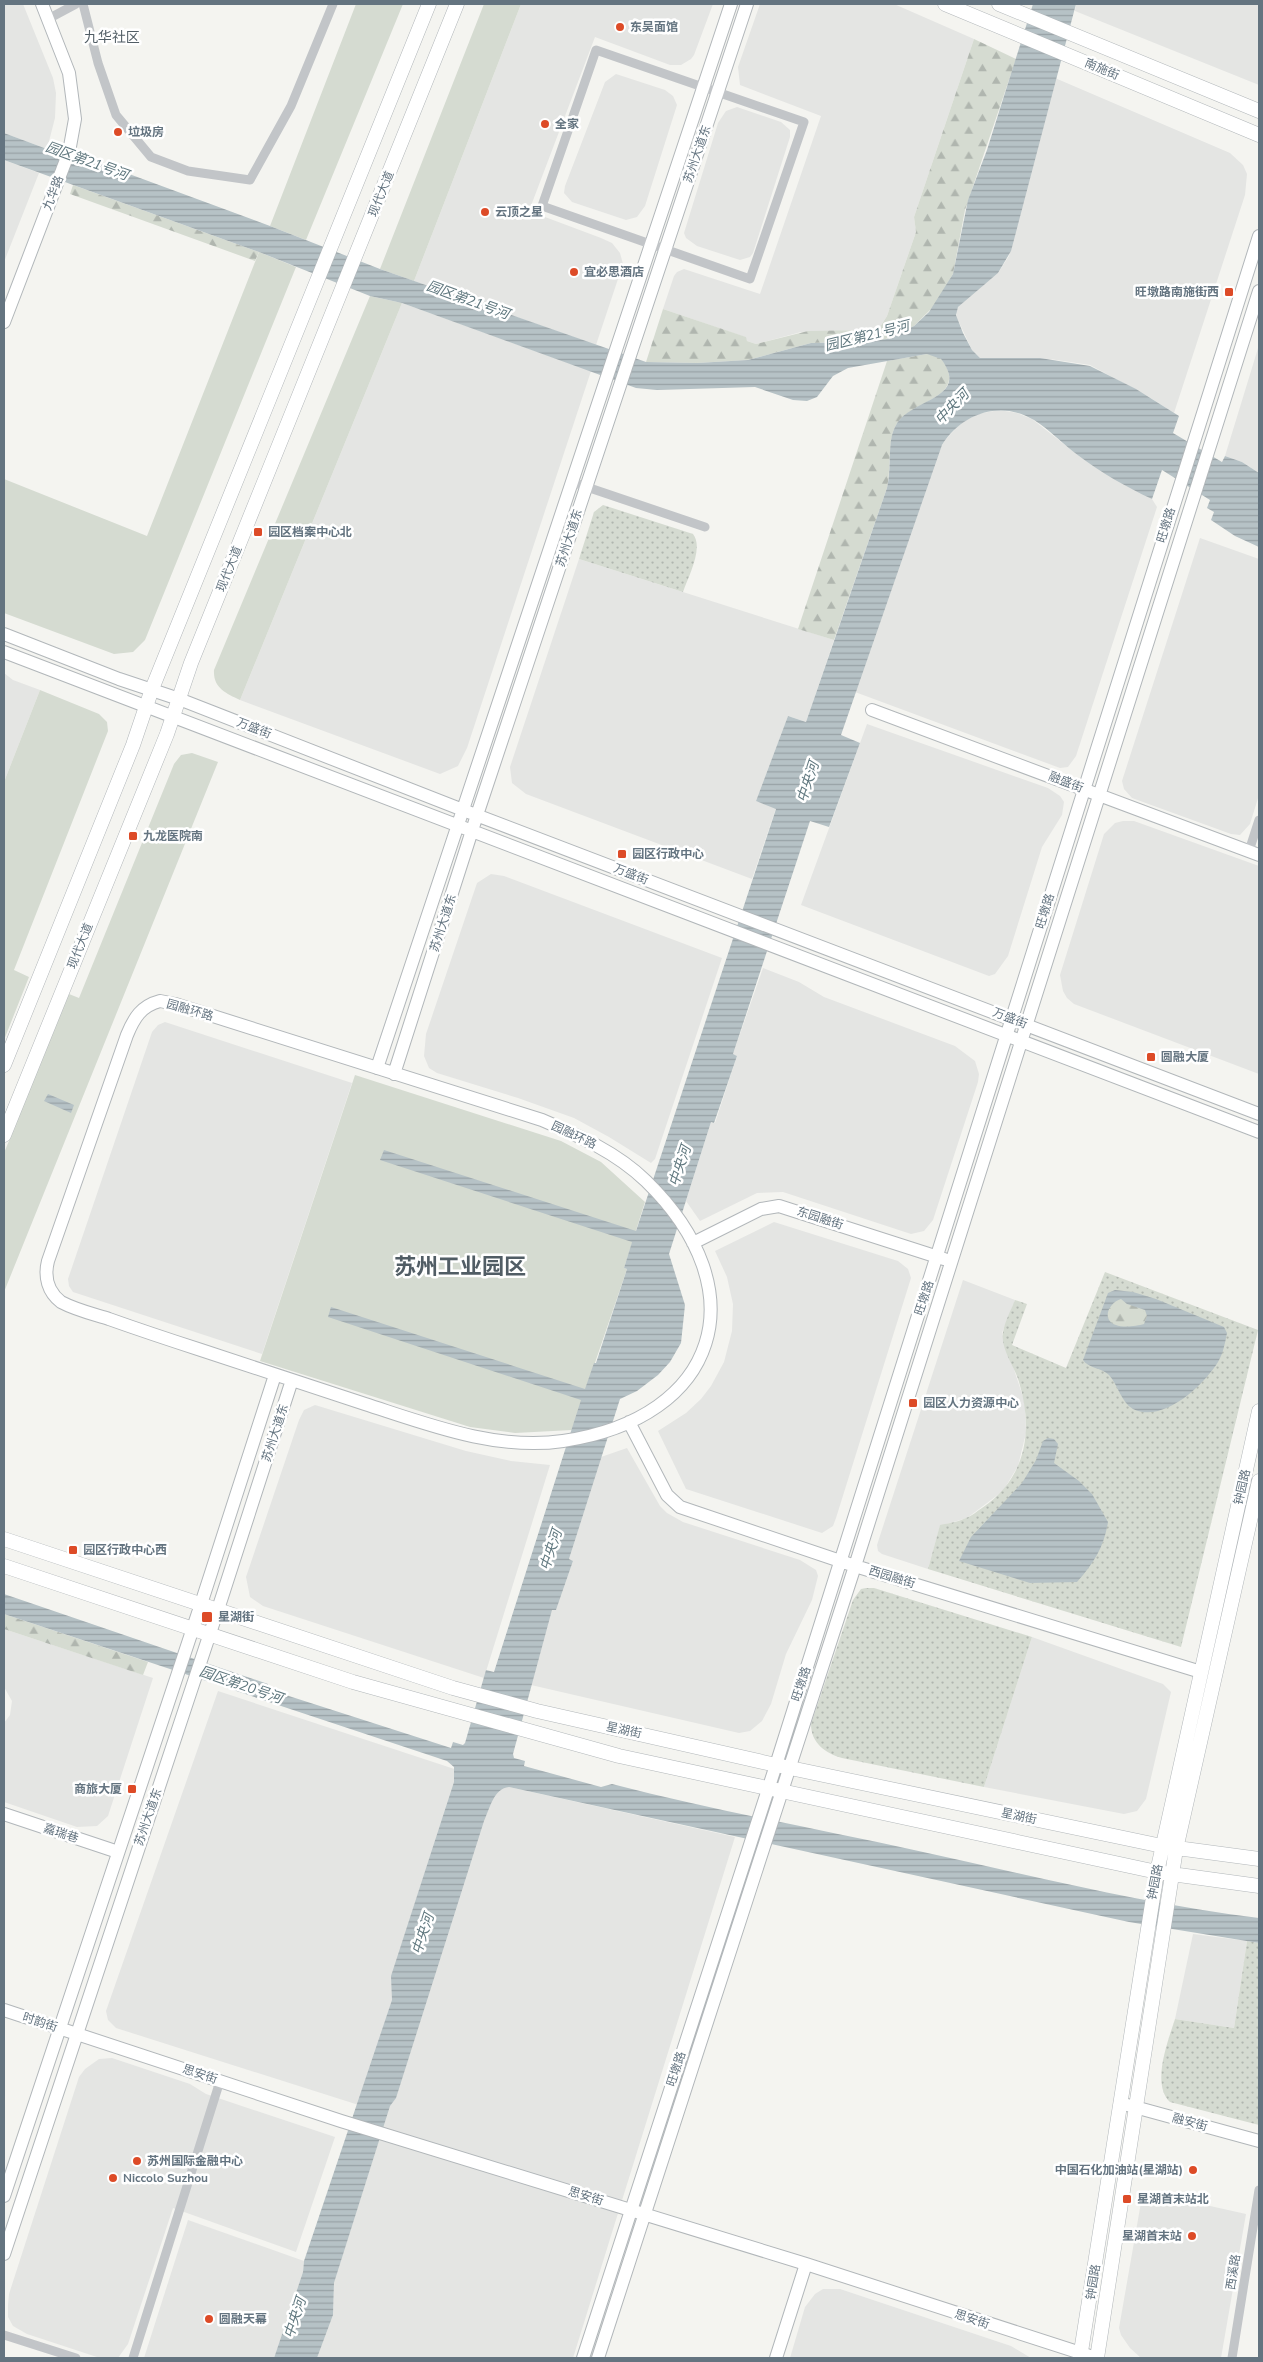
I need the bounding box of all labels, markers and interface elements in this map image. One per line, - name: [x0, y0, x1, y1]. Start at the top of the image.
- place label: 东吴面馆: [630, 19, 678, 35]
- marker: 东吴面馆: [614, 21, 626, 33]
- district label: 九华社区: [84, 28, 140, 47]
- street label: 南施街: [1082, 55, 1122, 83]
- place label: 全家: [555, 116, 579, 132]
- marker: 全家: [539, 118, 551, 130]
- street label: 苏州大道东: [680, 123, 714, 185]
- place label: 垃圾房: [128, 124, 164, 140]
- marker: 垃圾房: [112, 126, 124, 138]
- water label: 园区第21号河: [43, 137, 134, 186]
- street label: 现代大道: [365, 169, 397, 219]
- street label: 九华路: [39, 173, 67, 213]
- place label: 云顶之星: [495, 204, 543, 220]
- marker: 云顶之星: [479, 206, 491, 218]
- place label: 宜必思酒店: [584, 264, 644, 280]
- marker: 宜必思酒店: [568, 266, 580, 278]
- water label: 园区第21号河: [424, 276, 515, 325]
- place label: 旺墩路南施街西: [1135, 284, 1219, 300]
- marker: 旺墩路南施街西: [1223, 286, 1235, 298]
- water label: 园区第21号河: [823, 316, 914, 356]
- water label: 中央河: [931, 383, 976, 429]
- street label: 旺墩路: [1153, 505, 1179, 545]
- street label: 苏州大道东: [552, 507, 586, 569]
- place label: 园区档案中心北: [268, 524, 352, 540]
- marker: 园区档案中心北: [252, 526, 264, 538]
- street label: 现代大道: [213, 544, 245, 594]
- street label: 万盛街: [234, 714, 274, 742]
- water label: 中央河: [792, 756, 824, 805]
- street label: 融盛街: [1046, 768, 1086, 796]
- place label: 九龙医院南: [143, 828, 203, 844]
- marker: 九龙医院南: [127, 830, 139, 842]
- place label: 园区行政中心: [632, 846, 704, 862]
- marker: 园区行政中心: [616, 848, 628, 860]
- street label: 万盛街: [611, 860, 651, 888]
- street label: 旺墩路: [1032, 891, 1058, 931]
- street label: 苏州大道东: [426, 892, 460, 954]
- street label: 现代大道: [64, 921, 96, 971]
- street label: 园融环路: [165, 996, 215, 1024]
- street label: 万盛街: [990, 1004, 1030, 1032]
- place label: 圆融大厦: [1161, 1049, 1209, 1065]
- marker: 圆融大厦: [1145, 1051, 1157, 1063]
- street label: 园融环路: [549, 1118, 599, 1152]
- water label: 中央河: [664, 1140, 696, 1189]
- street label: 东园融街: [795, 1203, 845, 1233]
- district label: 苏州工业园区: [394, 1252, 526, 1282]
- street label: 旺墩路: [911, 1278, 937, 1318]
- place label: 园区人力资源中心: [923, 1395, 1019, 1411]
- marker: 园区人力资源中心: [907, 1397, 919, 1409]
- street label: 苏州大道东: [258, 1402, 292, 1464]
- street label: 钟园路: [1230, 1468, 1254, 1506]
- water label: 中央河: [535, 1524, 567, 1573]
- place label: 园区行政中心西: [83, 1542, 167, 1558]
- marker: 园区行政中心西: [67, 1544, 79, 1556]
- street label: 西园融街: [867, 1562, 917, 1592]
- place label: 星湖街: [218, 1609, 254, 1625]
- marker: 星湖街: [200, 1610, 214, 1624]
- water label: 园区第20号河: [197, 1662, 288, 1709]
- street label: 旺墩路: [788, 1664, 814, 1704]
- street label: 星湖街: [605, 1718, 643, 1742]
- place label: 商旅大厦: [74, 1781, 122, 1797]
- marker: 商旅大厦: [126, 1783, 138, 1795]
- street label: 苏州大道东: [131, 1786, 165, 1848]
- street label: 星湖街: [1000, 1804, 1038, 1828]
- street label: 嘉瑞巷: [41, 1820, 81, 1846]
- street label: 钟园路: [1144, 1863, 1166, 1901]
- water label: 中央河: [407, 1908, 439, 1957]
- street label: 时韵街: [20, 2009, 60, 2035]
- street label: 旺墩路: [663, 2049, 689, 2089]
- street label: 思安街: [180, 2061, 220, 2087]
- street label: 融安街: [1171, 2110, 1209, 2134]
- place label: 苏州国际金融中心: [147, 2153, 243, 2169]
- marker: 苏州国际金融中心: [131, 2155, 143, 2167]
- place label: 中国石化加油站(星湖站): [1054, 2162, 1183, 2178]
- marker: 中国石化加油站(星湖站): [1187, 2164, 1199, 2176]
- place label: Niccolo Suzhou: [123, 2170, 208, 2186]
- marker: Niccolo Suzhou: [107, 2172, 119, 2184]
- street label: 思安街: [566, 2183, 606, 2209]
- place label: 星湖首末站北: [1137, 2191, 1209, 2207]
- marker: 星湖首末站北: [1121, 2193, 1133, 2205]
- place label: 星湖首末站: [1122, 2228, 1182, 2244]
- marker: 星湖首末站: [1186, 2230, 1198, 2242]
- street label: 西溪路: [1222, 2253, 1244, 2291]
- street label: 钟园路: [1082, 2263, 1104, 2301]
- water label: 中央河: [279, 2292, 311, 2341]
- street label: 思安街: [952, 2306, 992, 2332]
- place label: 圆融天幕: [219, 2311, 267, 2327]
- marker: 圆融天幕: [203, 2313, 215, 2325]

